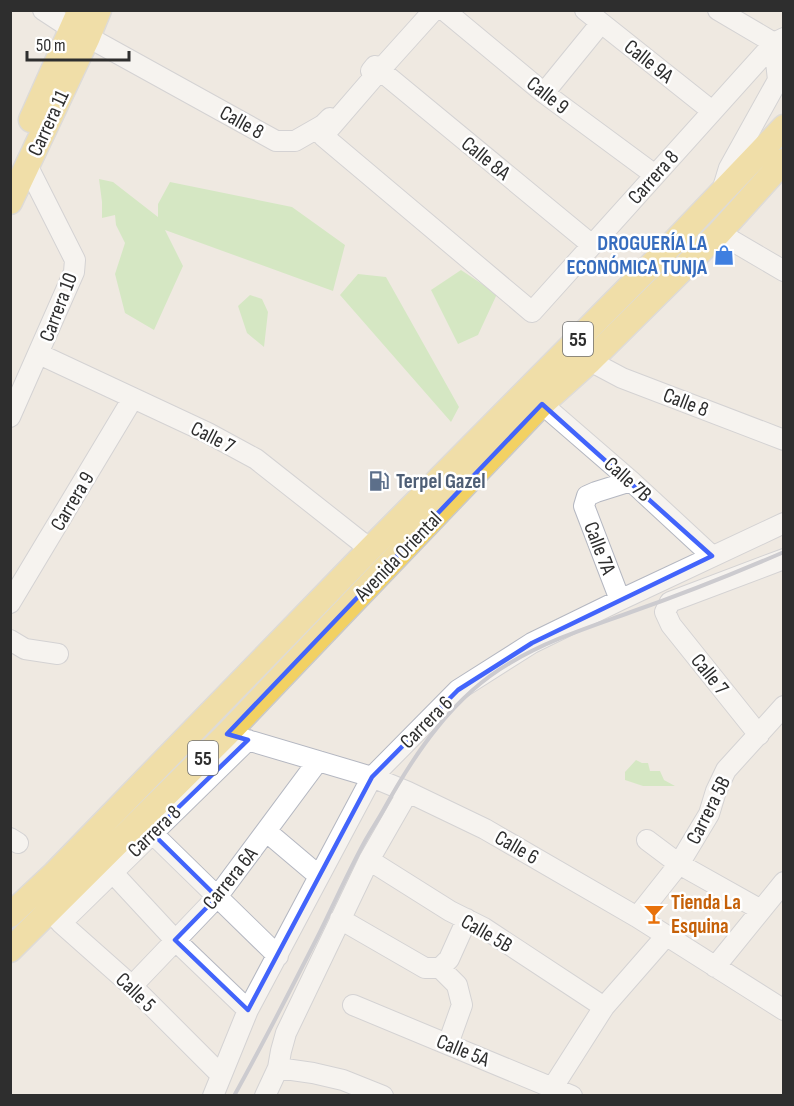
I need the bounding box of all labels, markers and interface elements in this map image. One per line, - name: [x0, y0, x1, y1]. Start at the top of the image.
- scale bar: [27, 24, 129, 62]
- street label: Calle 9A: [619, 34, 679, 89]
- text: 50 m: [36, 35, 66, 56]
- street label: Calle 9: [522, 71, 574, 120]
- street label: Carrera 11: [22, 86, 75, 160]
- street label: Calle 8: [215, 100, 268, 145]
- street label: Calle 8A: [456, 131, 516, 186]
- street label: Carrera 8: [623, 145, 684, 210]
- place label: DROGUERÍA LA ECONÓMICA TUNJA: [567, 231, 708, 280]
- shop icon: DROGUERÍA LA ECONÓMICA TUNJA: [712, 243, 736, 267]
- street label: Carrera 10: [34, 269, 83, 345]
- road number: 55: [563, 322, 593, 356]
- street label: Calle 8: [660, 382, 712, 423]
- street label: Calle 7: [187, 416, 239, 459]
- street label: Calle 7B: [599, 452, 657, 507]
- street label: Carrera 9: [45, 467, 100, 535]
- fuel station icon: Terpel Gazel: [367, 469, 391, 493]
- place label: Terpel Gazel: [396, 469, 485, 494]
- street label: Avenida Oriental: [349, 507, 447, 607]
- street label: Calle 7A: [578, 518, 621, 579]
- street label: Calle 7: [685, 649, 734, 700]
- street label: Carrera 6: [395, 691, 458, 754]
- road number: 55: [188, 741, 218, 775]
- street label: Carrera 5B: [681, 772, 736, 848]
- street label: Carrera 8: [123, 800, 186, 863]
- street label: Calle 6: [490, 825, 543, 870]
- street label: Carrera 6A: [198, 841, 264, 915]
- place label: Tienda La Esquina: [671, 890, 741, 939]
- bar icon: Tienda La Esquina: [642, 902, 666, 926]
- street label: Calle 5B: [457, 909, 517, 958]
- street label: Calle 5: [110, 967, 161, 1017]
- street label: Calle 5A: [433, 1029, 494, 1073]

